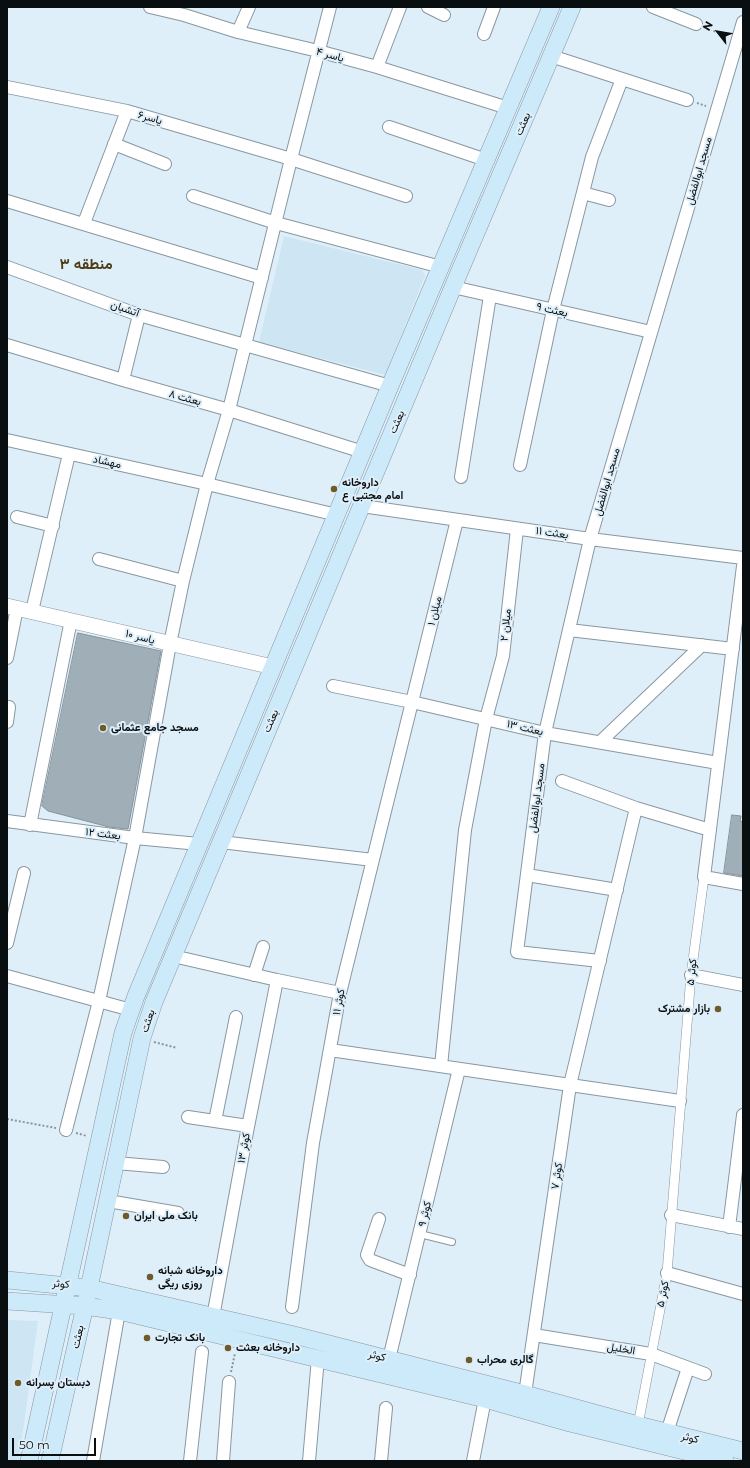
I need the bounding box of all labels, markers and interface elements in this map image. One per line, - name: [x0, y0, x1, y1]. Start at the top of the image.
- north arrow: [698, 12, 738, 52]
- text: N: [699, 18, 716, 33]
- street label: یاسر ۴: [315, 45, 345, 65]
- street label: یاسر۶: [136, 108, 164, 128]
- street label: بعثت: [512, 111, 534, 137]
- street label: مسجد ابوالفضل: [683, 135, 715, 207]
- district label: منطقه ۳: [59, 256, 113, 274]
- street label: آتشبان: [109, 298, 141, 320]
- street label: بعثت ۹: [535, 300, 569, 320]
- street label: بعثت ۸: [167, 387, 203, 409]
- street label: بعثت: [386, 409, 408, 435]
- street label: مسجد ابوالفضل: [591, 446, 623, 518]
- street label: مهشاد: [92, 453, 122, 471]
- place label: داروخانه امام مجتبی ع: [342, 476, 403, 502]
- marker: داروخانه امام مجتبی ع: [329, 484, 339, 494]
- street label: بعثت ۱۱: [535, 524, 569, 542]
- street label: میلان ۱: [425, 595, 445, 627]
- street label: میلان ۲: [498, 608, 514, 642]
- street label: یاسر ۱۰: [124, 627, 156, 647]
- street label: بعثت: [260, 708, 282, 734]
- street label: بعثت ۱۳: [505, 717, 545, 739]
- place label: مسجد جامع عثمانی: [111, 721, 199, 735]
- marker: مسجد جامع عثمانی: [98, 723, 108, 733]
- street label: مسجد ابوالفضل: [526, 762, 548, 834]
- street label: بعثت ۱۲: [85, 825, 121, 843]
- street label: کوثر ۵: [684, 958, 700, 986]
- street label: کوثر ۱۱: [330, 988, 348, 1016]
- place label: بازار مشترک: [658, 1002, 710, 1016]
- marker: بازار مشترک: [713, 1004, 723, 1014]
- street label: بعثت: [138, 1008, 158, 1034]
- street label: کوثر ۱۳: [235, 1132, 253, 1164]
- street label: کوثر ۷: [549, 1162, 565, 1190]
- street label: کوثر ۹: [416, 1200, 434, 1228]
- place label: بانک ملی ایران: [134, 1209, 198, 1223]
- marker: بانک ملی ایران: [121, 1211, 131, 1221]
- place label: داروخانه شبانه روزی ریگی: [158, 1264, 223, 1290]
- marker: داروخانه شبانه روزی ریگی: [145, 1272, 155, 1282]
- street label: کوثر: [52, 1277, 70, 1291]
- street label: کوثر ۵: [654, 1280, 672, 1308]
- street label: بعثت: [69, 1324, 87, 1350]
- place label: بانک تجارت: [155, 1331, 205, 1345]
- marker: بانک تجارت: [142, 1333, 152, 1343]
- street label: الخلیل: [606, 1340, 636, 1358]
- place label: داروخانه بعثت: [236, 1341, 300, 1355]
- marker: داروخانه بعثت: [223, 1343, 233, 1353]
- street label: کوثر: [367, 1347, 387, 1365]
- place label: گالری محراب: [477, 1353, 534, 1367]
- marker: گالری محراب: [464, 1355, 474, 1365]
- place label: دبستان پسرانه: [26, 1376, 90, 1390]
- marker: دبستان پسرانه: [13, 1378, 23, 1388]
- street label: کوثر: [680, 1429, 700, 1447]
- scale bar: [14, 1430, 98, 1456]
- text: 50 m: [19, 1437, 50, 1452]

